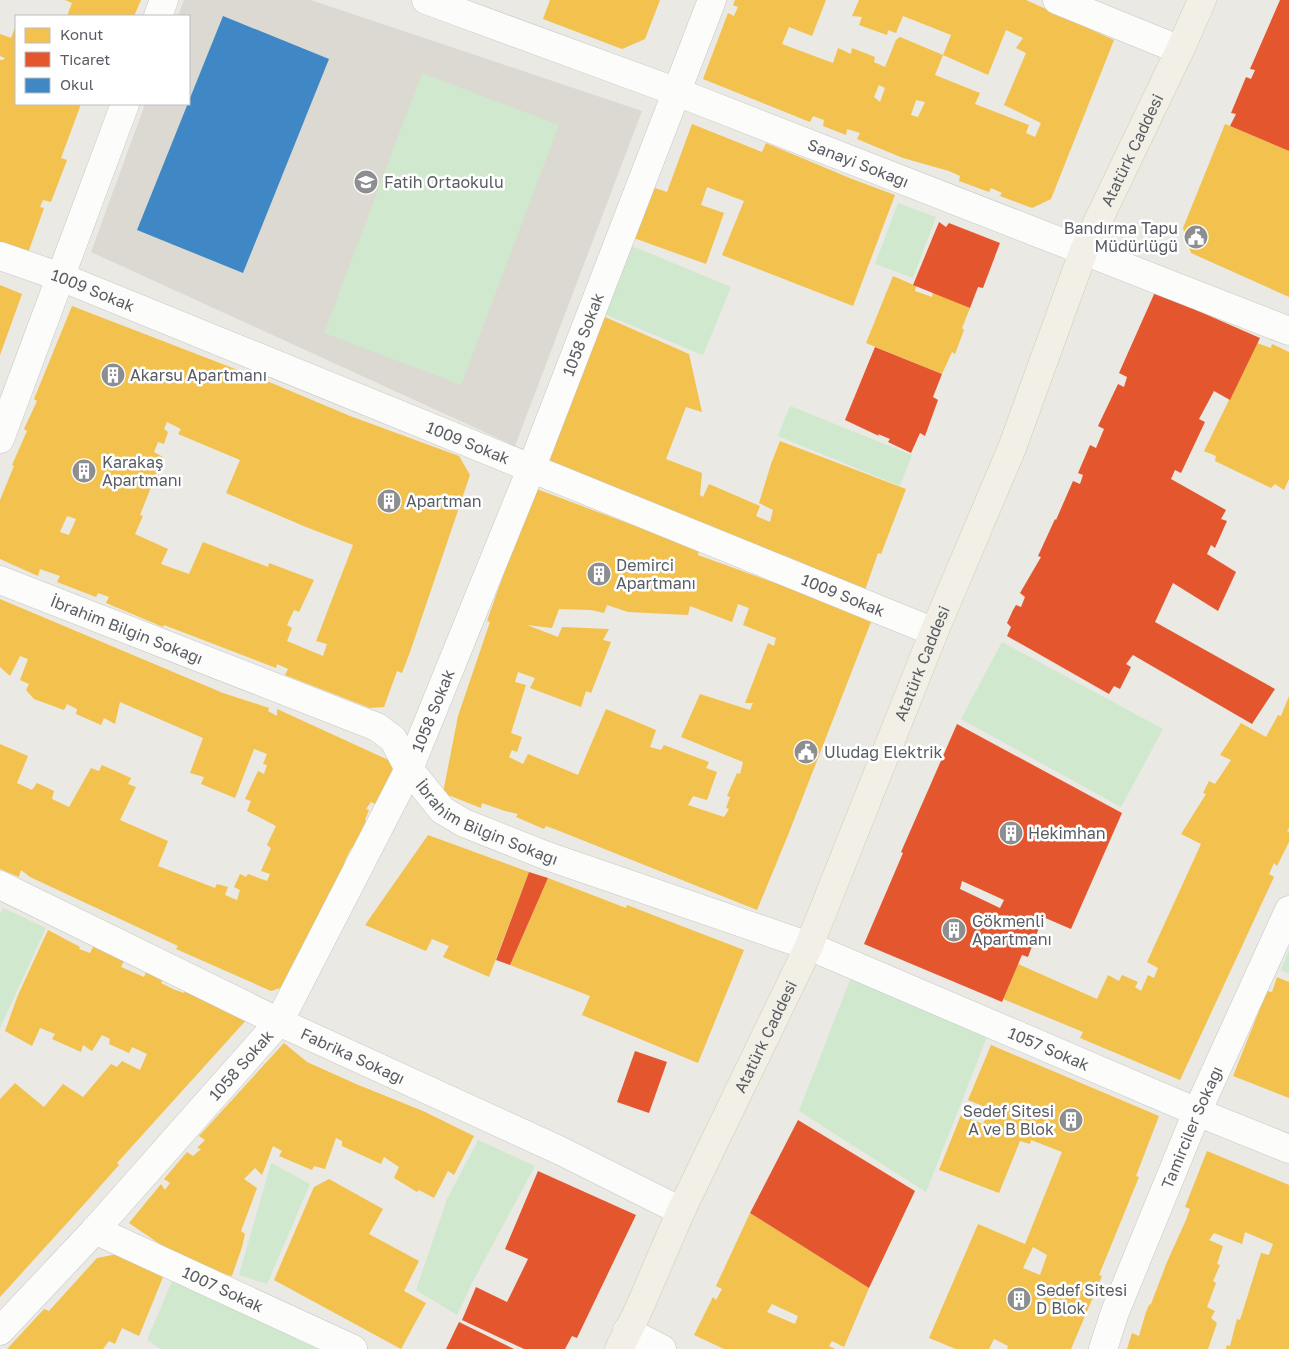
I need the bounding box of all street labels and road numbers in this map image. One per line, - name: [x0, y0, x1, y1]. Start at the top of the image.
- street label: Atatürk Caddesi: [1096, 91, 1167, 210]
- street label: Sanayi Sokağı: [805, 134, 912, 192]
- street label: 1009 Sokak: [49, 264, 138, 316]
- street label: 1058 Sokak: [558, 290, 608, 379]
- street label: 1009 Sokak: [424, 417, 513, 468]
- street label: 1009 Sokak: [799, 569, 888, 621]
- street label: İbrahim Bilgin Sokağı: [47, 591, 206, 668]
- street label: Atatürk Caddesi: [890, 603, 954, 724]
- street label: 1058 Sokak: [407, 666, 459, 755]
- street label: İbrahim Bilgin Sokağı: [411, 775, 561, 869]
- street label: Atatürk Caddesi: [730, 977, 801, 1096]
- street label: 1057 Sokak: [1005, 1022, 1092, 1075]
- street label: Fabrika Sokağı: [297, 1023, 408, 1088]
- street label: 1058 Sokak: [204, 1026, 278, 1104]
- street label: Tamirciler Sokağı: [1157, 1063, 1227, 1192]
- street label: 1007 Sokak: [179, 1262, 267, 1316]

